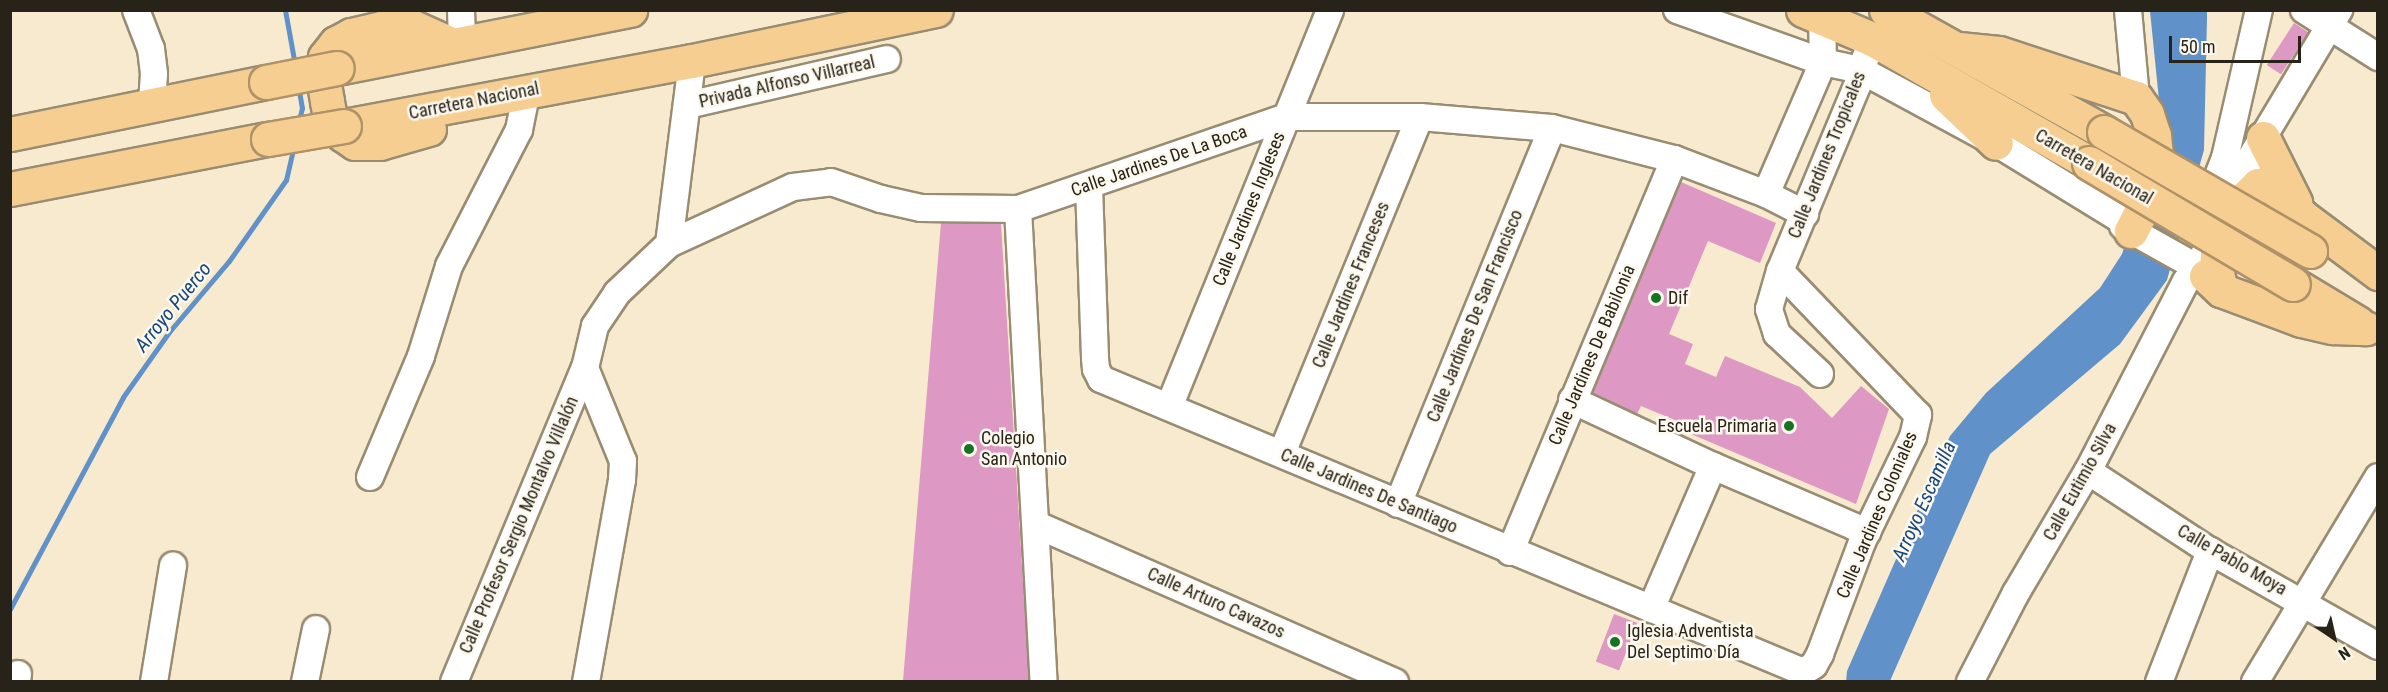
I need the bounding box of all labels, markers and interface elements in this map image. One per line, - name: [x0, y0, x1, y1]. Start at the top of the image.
- scale bar: [2172, 24, 2304, 62]
- text: 50 m: [2180, 36, 2215, 57]
- street label: Privada Alfonso Villarreal: [697, 51, 877, 113]
- street label: Calle Jardines Tropicales: [1784, 68, 1870, 242]
- street label: Carretera Nacional: [407, 78, 541, 124]
- street label: Calle Jardines De La Boca: [1068, 121, 1250, 201]
- street label: Carretera Nacional: [2031, 125, 2157, 209]
- street label: Calle Jardines Ingleses: [1208, 129, 1290, 289]
- street label: Calle Jardines Franceses: [1308, 199, 1394, 371]
- street label: Calle Jardines De San Francisco: [1422, 207, 1528, 425]
- water label: Arroyo Puerco: [130, 257, 216, 357]
- street label: Calle Jardines De Babilonia: [1544, 262, 1640, 448]
- place label: Dif: [1668, 287, 1688, 309]
- marker: Dif: [1649, 291, 1663, 305]
- street label: Calle Profesor Sergio Montalvo Villalón: [455, 393, 583, 657]
- place label: Escuela Primaria: [1658, 415, 1777, 437]
- marker: Escuela Primaria: [1782, 419, 1796, 433]
- street label: Calle Eutimio Silva: [2039, 419, 2121, 545]
- place label: Colegio San Antonio: [981, 428, 1067, 470]
- street label: Calle Jardines Coloniales: [1832, 428, 1922, 602]
- water label: Arroyo Escamilla: [1887, 437, 1961, 565]
- marker: Colegio San Antonio: [962, 442, 976, 456]
- street label: Calle Jardines De Santiago: [1277, 444, 1461, 538]
- street label: Calle Pablo Moya: [2173, 520, 2291, 600]
- street label: Calle Arturo Cavazos: [1144, 563, 1288, 643]
- north arrow: [2304, 608, 2364, 668]
- place label: Iglesia Adventista Del Septimo Día: [1627, 621, 1754, 664]
- marker: Iglesia Adventista Del Septimo Día: [1608, 635, 1622, 649]
- text: N: [2335, 643, 2354, 664]

